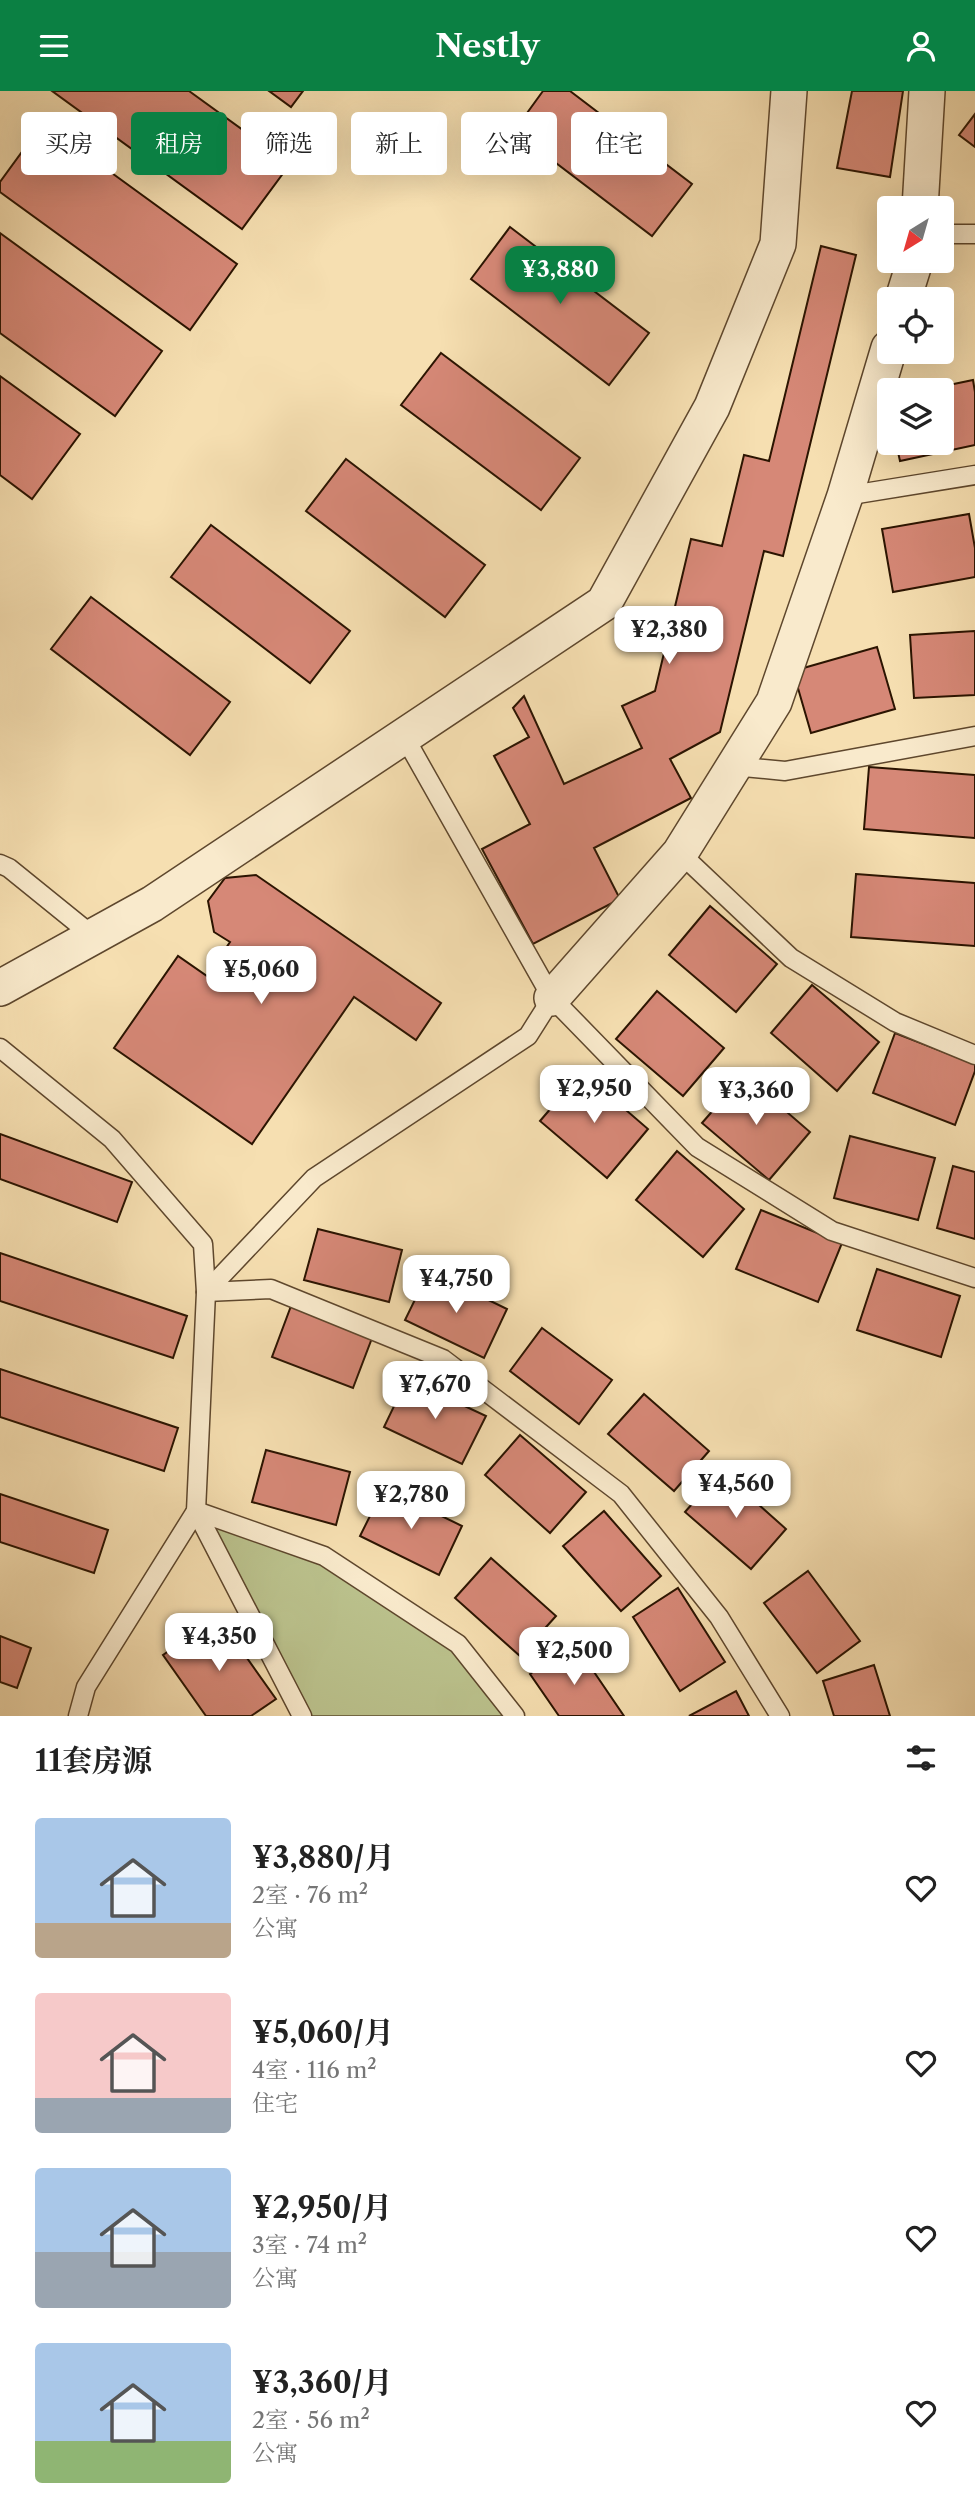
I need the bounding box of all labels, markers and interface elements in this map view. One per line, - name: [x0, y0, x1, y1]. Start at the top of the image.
- text: Nestly: [435, 26, 540, 65]
- icon: menu: [35, 27, 73, 65]
- icon: person: [902, 27, 940, 65]
- chip: 买房: [21, 112, 117, 175]
- chip: 租房: [131, 112, 227, 175]
- chip: 筛选: [241, 112, 337, 175]
- chip: 新上: [351, 112, 447, 175]
- chip: 公寓: [461, 112, 557, 175]
- chip: 住宅: [571, 112, 667, 175]
- north arrow: [877, 196, 954, 273]
- map controls: [877, 196, 954, 455]
- pin: ¥3,880: [503, 247, 617, 306]
- text: ¥3,880: [521, 255, 599, 283]
- button: locate: [877, 287, 954, 364]
- button: layers: [877, 378, 954, 455]
- pin: ¥2,380: [612, 607, 726, 666]
- text: ¥2,380: [630, 615, 708, 643]
- pin: ¥5,060: [204, 947, 318, 1006]
- text: ¥5,060: [222, 955, 300, 983]
- pin: ¥2,950: [537, 1065, 651, 1125]
- pin: ¥3,360: [699, 1067, 813, 1127]
- text: ¥2,950: [556, 1074, 632, 1102]
- text: ¥3,360: [718, 1076, 794, 1104]
- pin: ¥4,750: [399, 1255, 513, 1315]
- text: ¥4,750: [419, 1264, 493, 1292]
- pin: ¥7,670: [378, 1361, 492, 1421]
- text: ¥7,670: [399, 1370, 471, 1398]
- pin: ¥4,560: [679, 1461, 793, 1520]
- text: ¥4,560: [698, 1469, 774, 1497]
- pin: ¥2,780: [354, 1471, 468, 1531]
- text: ¥2,780: [373, 1480, 449, 1508]
- pin: ¥4,350: [162, 1613, 276, 1673]
- text: ¥4,350: [181, 1622, 257, 1650]
- pin: ¥2,500: [517, 1627, 631, 1687]
- text: ¥2,500: [535, 1636, 613, 1664]
- icon: filters: [902, 1739, 940, 1777]
- text: 11套房源: [35, 1742, 152, 1779]
- text: ¥3,880/月: [252, 1839, 395, 1876]
- icon: home: [91, 1846, 175, 1930]
- icon: heart: [902, 1869, 940, 1907]
- text: 2室 · 76 m²: [252, 1881, 368, 1909]
- text: 公寓: [252, 1914, 298, 1942]
- text: ¥5,060/月: [252, 2014, 394, 2051]
- icon: home: [91, 2021, 175, 2105]
- icon: heart: [902, 2044, 940, 2082]
- text: 4室 · 116 m²: [252, 2056, 377, 2084]
- text: 住宅: [252, 2089, 298, 2117]
- text: ¥2,950/月: [252, 2189, 392, 2226]
- icon: home: [91, 2196, 175, 2280]
- icon: heart: [902, 2219, 940, 2257]
- text: 3室 · 74 m²: [252, 2231, 367, 2259]
- text: 公寓: [252, 2264, 298, 2292]
- text: ¥3,360/月: [252, 2364, 392, 2401]
- icon: home: [91, 2371, 175, 2455]
- icon: heart: [902, 2394, 940, 2432]
- text: 2室 · 56 m²: [252, 2406, 370, 2434]
- text: 公寓: [252, 2439, 298, 2467]

